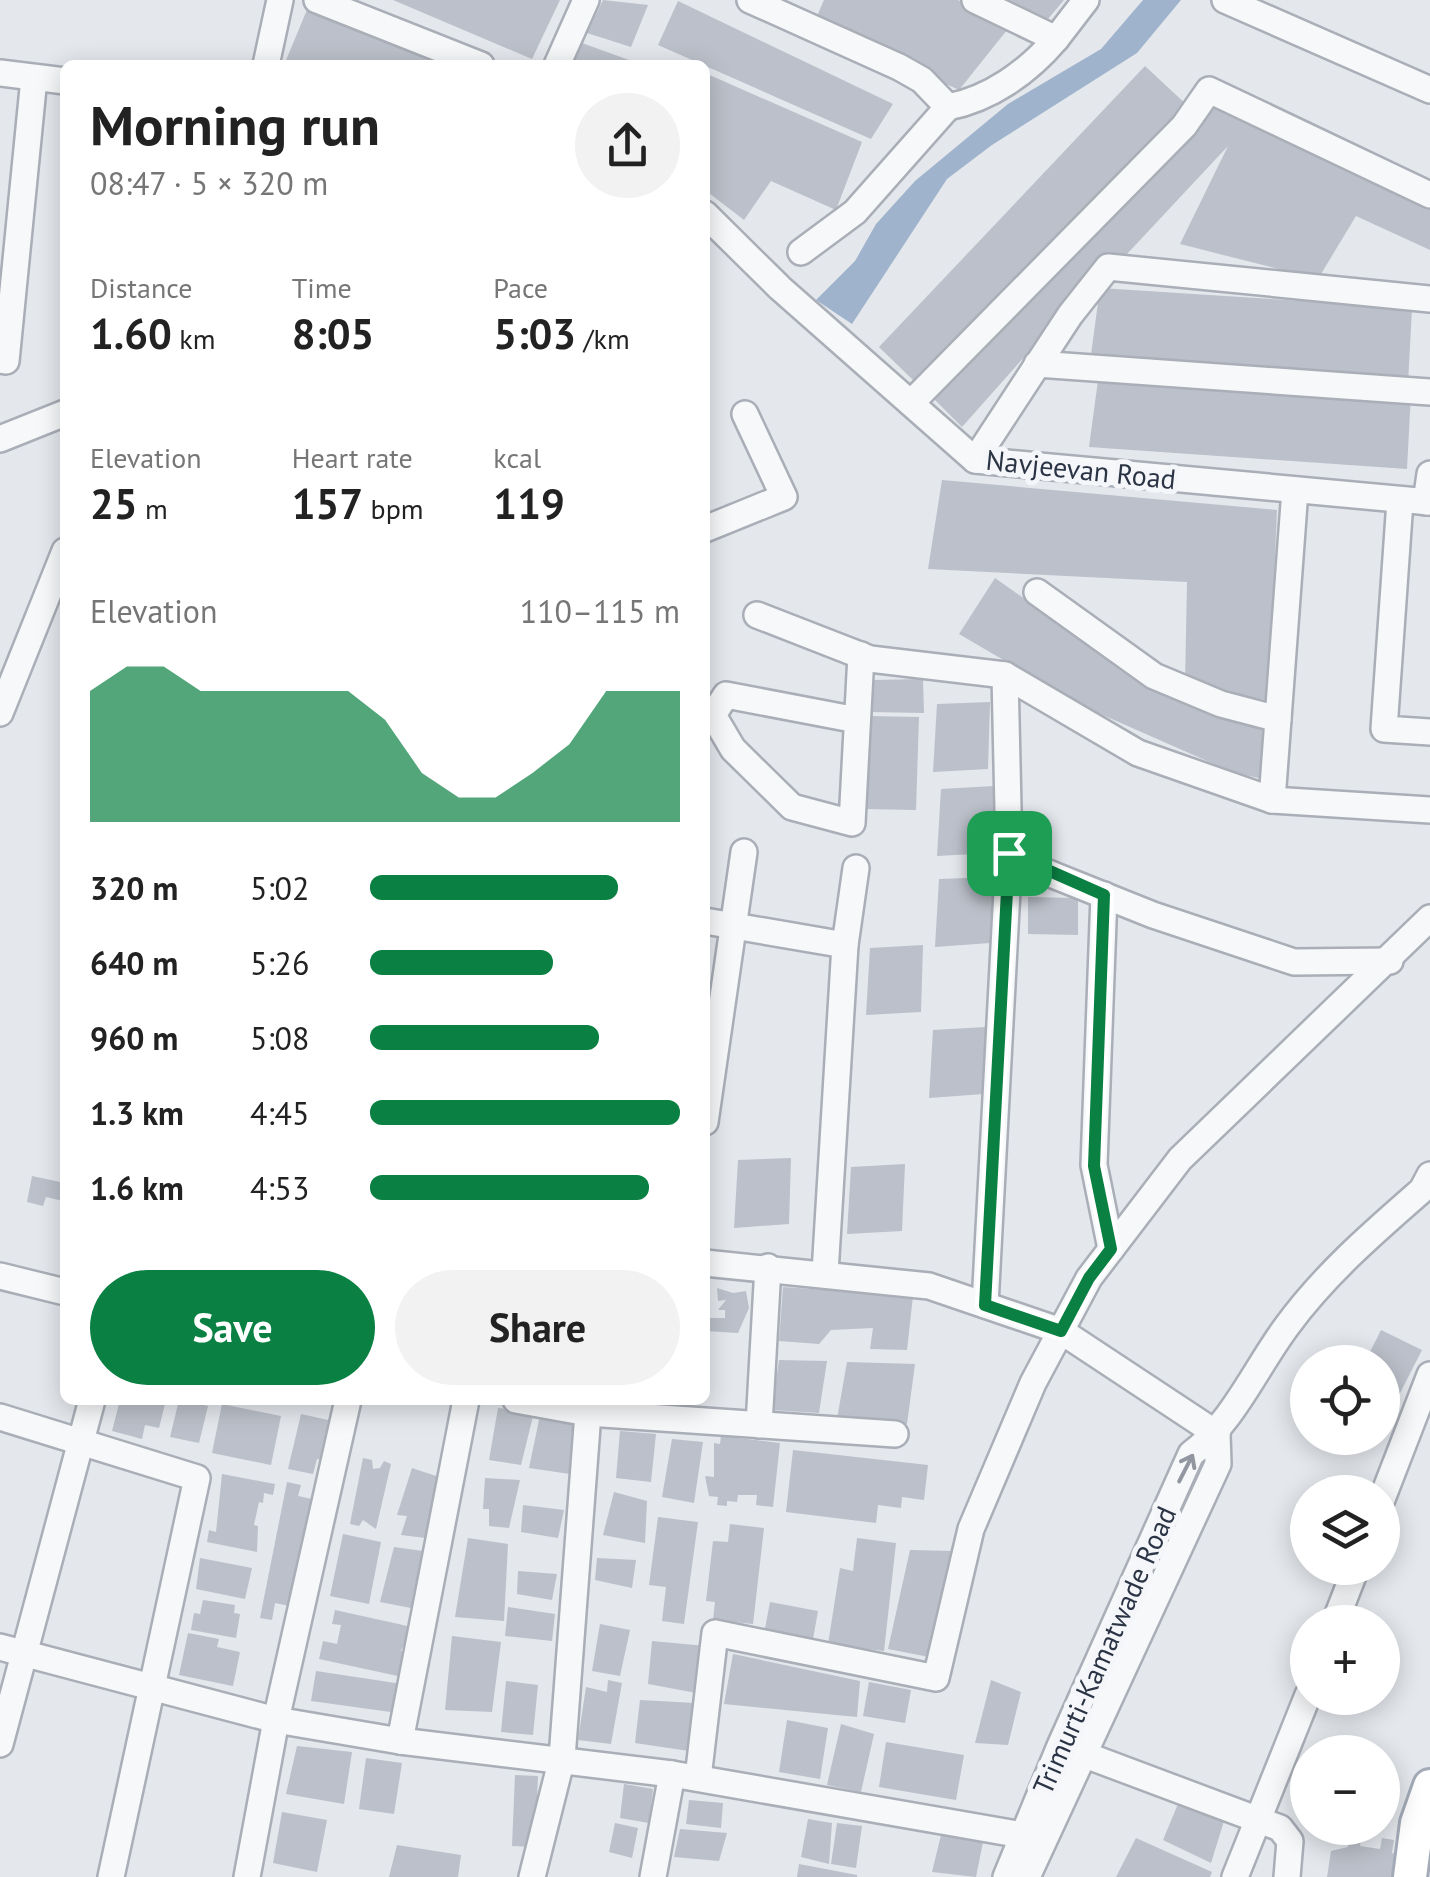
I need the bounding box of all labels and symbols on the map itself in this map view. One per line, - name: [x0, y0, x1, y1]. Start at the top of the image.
- street label: Navjeevan Road: [984, 441, 1178, 497]
- pin: [967, 811, 1052, 896]
- one-way arrow: [1177, 1453, 1196, 1483]
- street label: Trimurti-Kamatwade Road: [1024, 1500, 1184, 1800]

